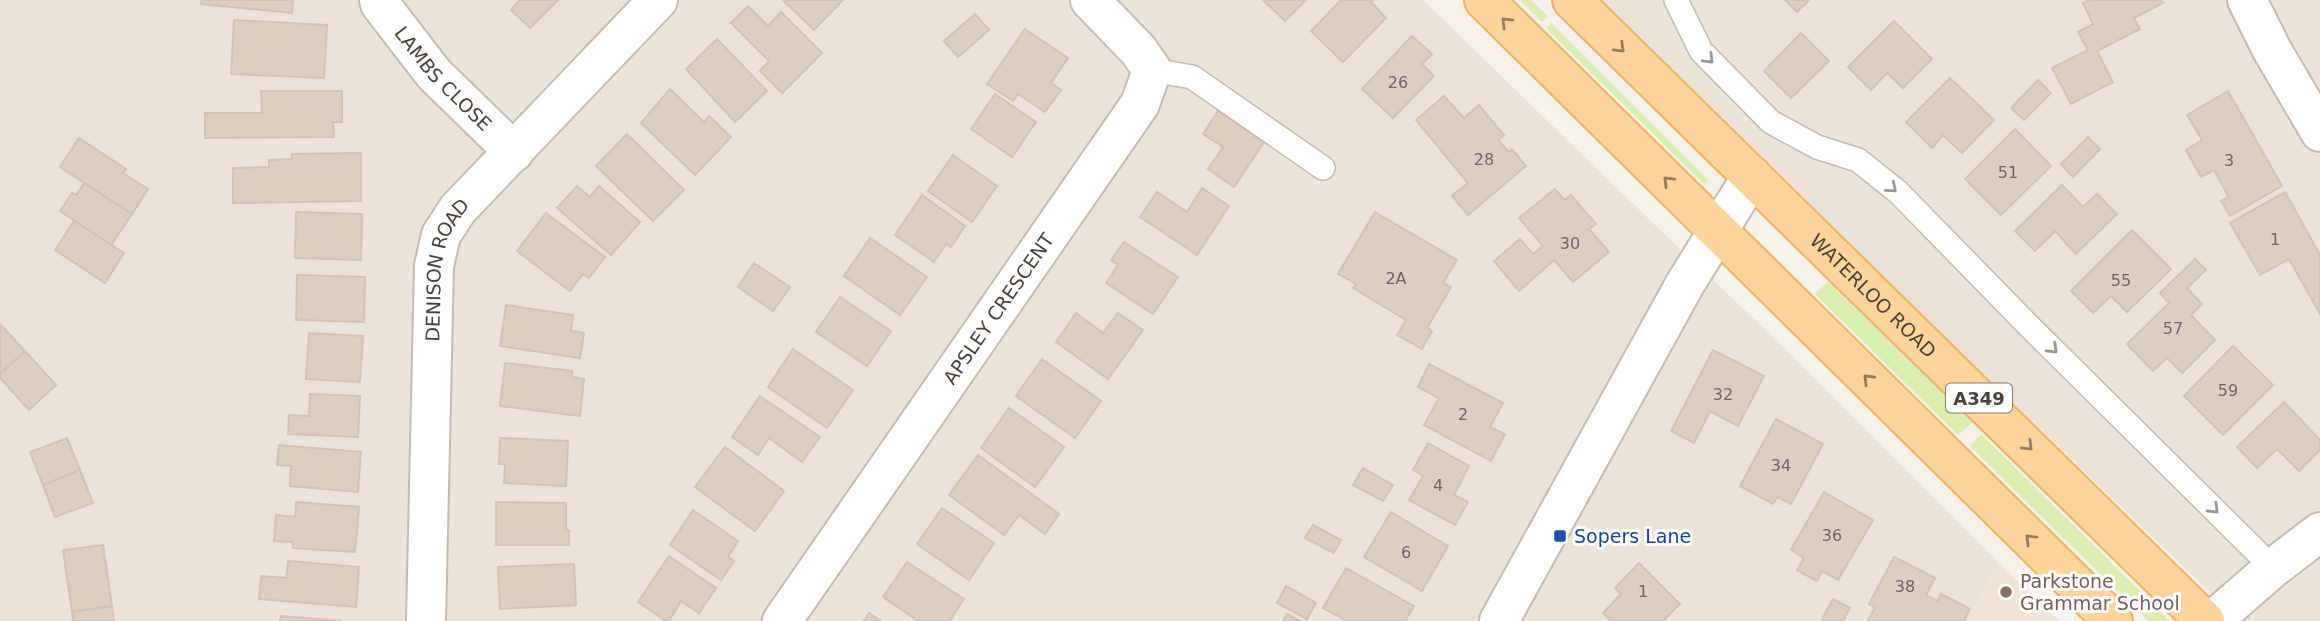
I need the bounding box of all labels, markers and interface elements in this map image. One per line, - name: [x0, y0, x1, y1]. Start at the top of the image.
- one-way arrow: [1502, 17, 1515, 30]
- street label: LAMBS CLOSE: [390, 22, 496, 135]
- one-way arrow: [1612, 39, 1625, 52]
- one-way arrow: [1700, 51, 1713, 64]
- house number: 26: [1388, 73, 1408, 92]
- house number: 28: [1474, 150, 1494, 169]
- house number: 3: [2224, 151, 2234, 170]
- house number: 51: [1998, 163, 2018, 182]
- one-way arrow: [1664, 177, 1677, 190]
- one-way arrow: [1884, 180, 1897, 192]
- street label: DENISON ROAD: [421, 194, 473, 342]
- street label: APSLEY CRESCENT: [938, 229, 1058, 388]
- street label: WATERLOO ROAD: [1806, 229, 1941, 362]
- house number: 1: [2270, 230, 2280, 249]
- house number: 30: [1560, 234, 1580, 253]
- house number: 2A: [1385, 269, 1407, 288]
- house number: 55: [2111, 271, 2131, 290]
- house number: 57: [2163, 319, 2183, 338]
- one-way arrow: [2044, 340, 2057, 353]
- one-way arrow: [1863, 374, 1876, 387]
- house number: 59: [2218, 381, 2238, 400]
- road number: A349: [1946, 384, 2012, 412]
- house number: 32: [1713, 385, 1733, 404]
- house number: 2: [1458, 405, 1468, 424]
- one-way arrow: [2020, 438, 2033, 451]
- house number: 34: [1771, 456, 1791, 475]
- house number: 4: [1433, 476, 1443, 495]
- one-way arrow: [2205, 501, 2218, 514]
- place label: Sopers Lane: [1574, 525, 1691, 547]
- house number: 36: [1822, 526, 1842, 545]
- marker: Sopers Lane: [1552, 528, 1568, 544]
- one-way arrow: [2025, 534, 2038, 547]
- house number: 6: [1401, 543, 1411, 562]
- place label: Parkstone Grammar School: [2020, 570, 2180, 614]
- house number: 38: [1895, 577, 1915, 596]
- house number: 1: [1638, 582, 1648, 601]
- marker: Parkstone Grammar School: [1998, 584, 2014, 600]

